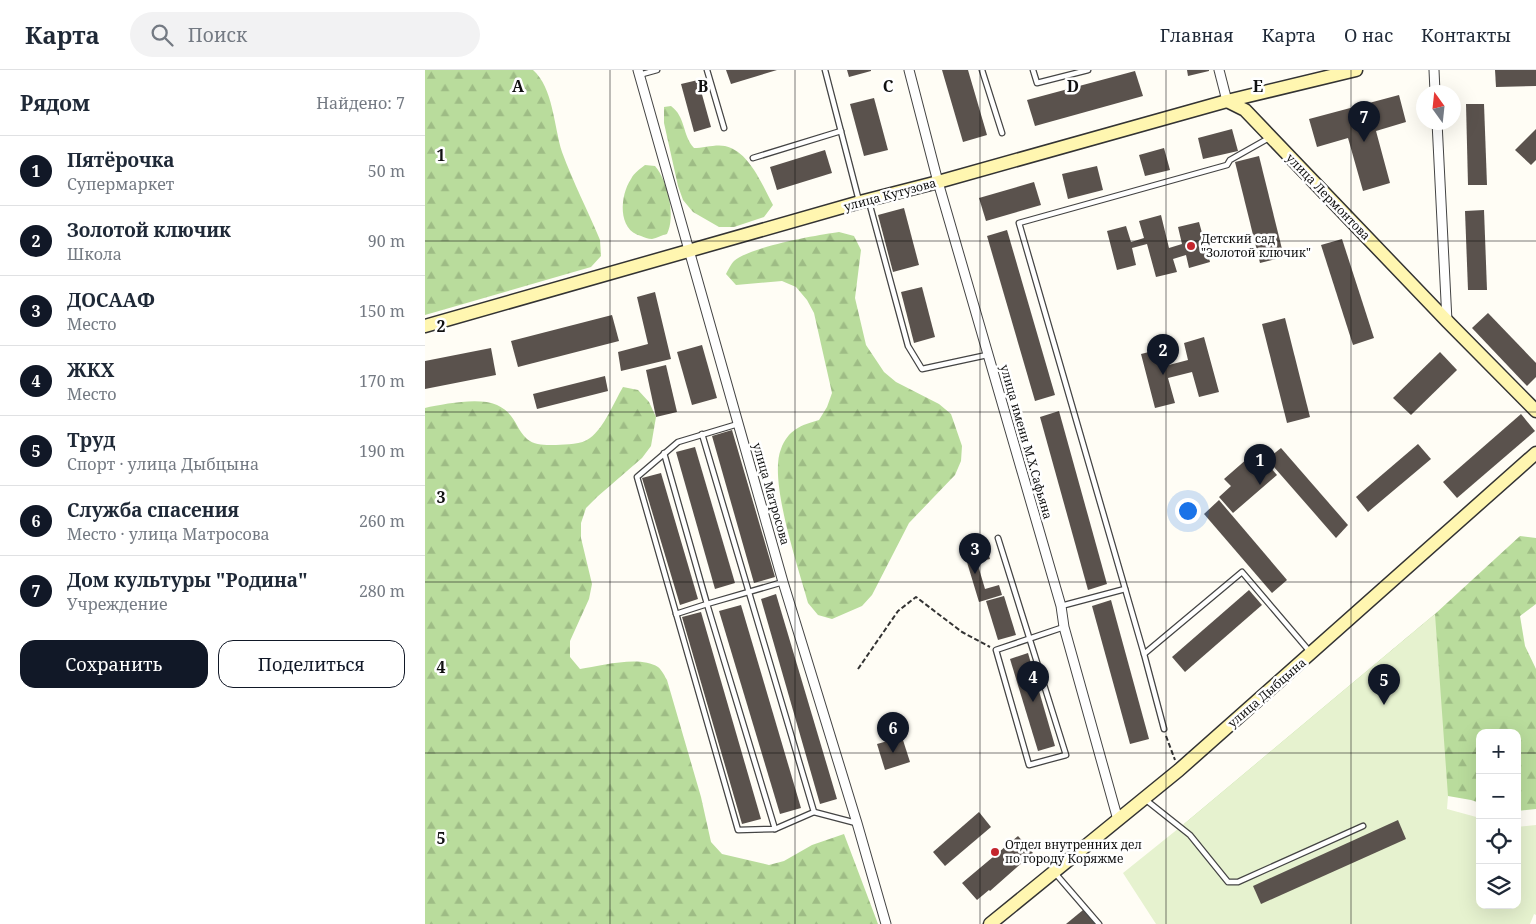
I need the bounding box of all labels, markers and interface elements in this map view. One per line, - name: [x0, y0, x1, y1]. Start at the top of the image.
- search box: [130, 12, 480, 57]
- text: Карта: [25, 18, 100, 51]
- icon: search: [148, 21, 176, 49]
- text: Поиск: [188, 22, 247, 48]
- text: Главная: [1160, 23, 1234, 47]
- text: Карта: [1262, 23, 1316, 47]
- text: О нас: [1344, 23, 1393, 47]
- text: Контакты: [1421, 23, 1511, 47]
- text: A: [512, 75, 525, 97]
- text: B: [698, 75, 709, 97]
- text: C: [883, 75, 894, 97]
- text: D: [1067, 75, 1079, 97]
- text: E: [1253, 75, 1263, 97]
- north arrow: [1416, 85, 1461, 130]
- text: Рядом: [20, 89, 90, 117]
- text: Найдено: 7: [316, 92, 405, 114]
- pin: 7: [1348, 101, 1380, 142]
- text: 1: [436, 144, 446, 166]
- text: Пятёрочка: [67, 147, 175, 173]
- street label: улица Лермонтова: [1282, 150, 1374, 244]
- text: 1: [31, 160, 41, 182]
- text: 50 m: [368, 160, 405, 182]
- text: Супермаркет: [67, 173, 174, 195]
- street label: улица Кутузова: [842, 174, 938, 215]
- text: Золотой ключик: [67, 217, 231, 243]
- text: 2: [31, 230, 41, 252]
- text: 90 m: [368, 230, 405, 252]
- place label: Детский сад "Золотой ключик": [1201, 230, 1311, 261]
- marker: Детский сад "Золотой ключик": [1185, 240, 1197, 252]
- text: Школа: [67, 243, 122, 265]
- text: ДОСААФ: [67, 287, 155, 313]
- text: 3: [31, 300, 41, 322]
- text: 150 m: [359, 300, 405, 322]
- text: Место: [67, 313, 116, 335]
- text: 2: [436, 315, 446, 337]
- pin: 2: [1147, 334, 1179, 375]
- text: ЖКХ: [67, 357, 114, 383]
- street label: улица имени М.Х.Сафьяна: [996, 362, 1057, 521]
- text: 4: [31, 370, 41, 392]
- text: 170 m: [359, 370, 405, 392]
- text: Место: [67, 383, 116, 405]
- text: Труд: [67, 427, 115, 453]
- text: 5: [31, 440, 41, 462]
- text: 190 m: [359, 440, 405, 462]
- street label: улица Матросова: [749, 441, 794, 547]
- pin: 1: [1244, 444, 1276, 485]
- text: Спорт · улица Дыбцына: [67, 453, 259, 475]
- text: 3: [436, 486, 446, 508]
- text: Служба спасения: [67, 497, 239, 523]
- your location: [1175, 498, 1201, 524]
- text: 6: [31, 510, 41, 532]
- text: 260 m: [359, 510, 405, 532]
- text: Место · улица Матросова: [67, 523, 270, 545]
- pin: 3: [959, 533, 991, 574]
- text: Дом культуры "Родина": [67, 567, 308, 593]
- text: 7: [31, 580, 41, 602]
- text: 280 m: [359, 580, 405, 602]
- text: Учреждение: [67, 593, 168, 615]
- button: Сохранить: [20, 640, 208, 688]
- button: Поделиться: [218, 640, 405, 688]
- street label: улица Дыбцына: [1224, 654, 1310, 731]
- text: 4: [436, 656, 446, 678]
- pin: 4: [1017, 661, 1049, 702]
- pin: 5: [1368, 664, 1400, 705]
- pin: 6: [877, 712, 909, 753]
- map controls: [1476, 729, 1521, 909]
- button: +: [1476, 729, 1521, 774]
- button: −: [1476, 774, 1521, 819]
- button: locate: [1476, 819, 1521, 864]
- text: 5: [436, 827, 446, 849]
- place label: Отдел внутренних дел по городу Коряжме: [1005, 836, 1142, 867]
- marker: Отдел внутренних дел по городу Коряжме: [989, 846, 1001, 858]
- button: layers: [1476, 864, 1521, 909]

